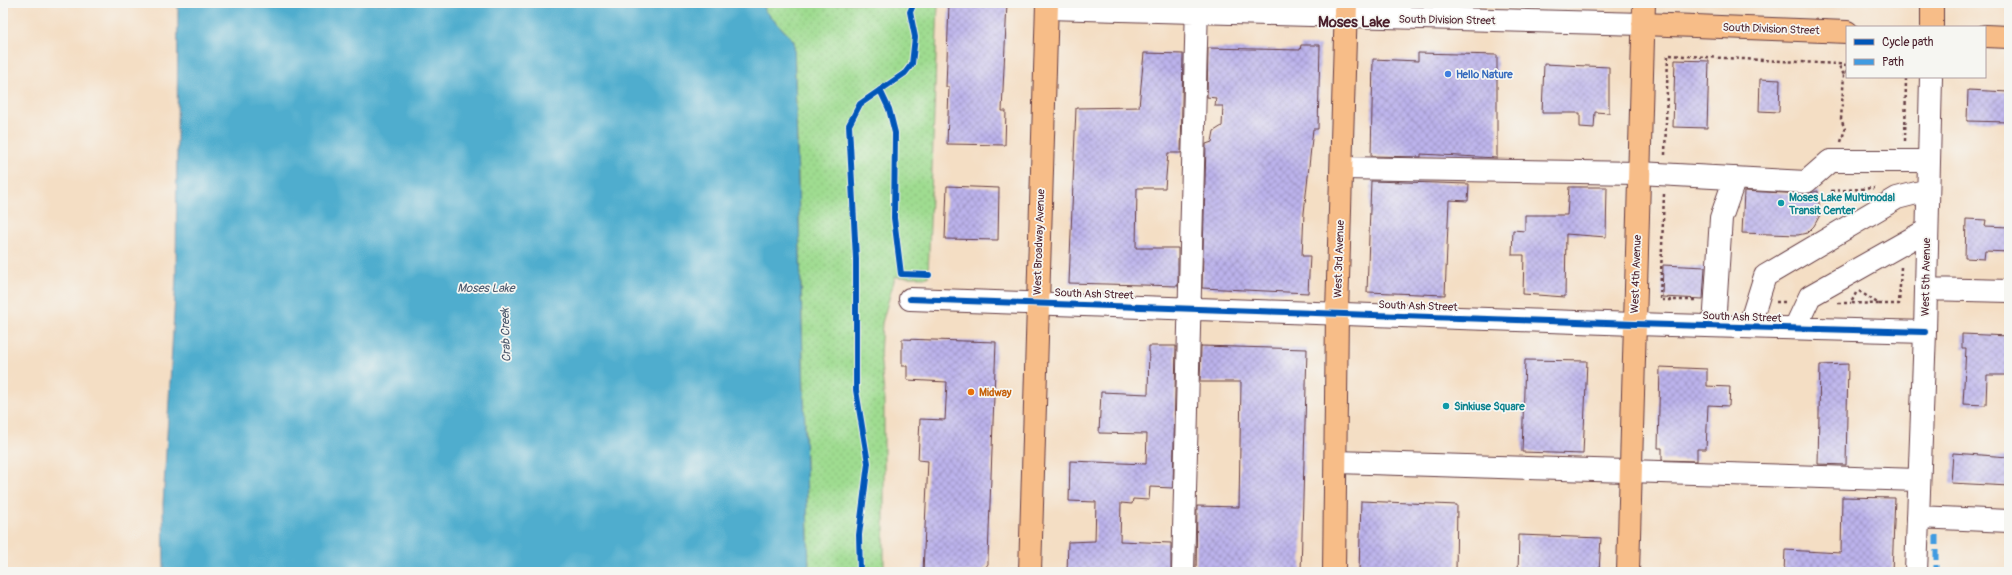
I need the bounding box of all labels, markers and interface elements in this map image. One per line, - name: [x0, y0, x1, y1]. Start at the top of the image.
- district label: Moses Lake: [1318, 13, 1391, 32]
- street label: South Division Street: [1398, 13, 1496, 27]
- street label: South Division Street: [1722, 21, 1820, 37]
- legend: [1846, 26, 1986, 78]
- text: Cycle path: [1882, 35, 1934, 50]
- text: Path: [1882, 55, 1904, 70]
- place label: Hello Nature: [1456, 68, 1513, 81]
- marker: Hello Nature: [1443, 69, 1453, 79]
- street label: West Broadway Avenue: [1031, 188, 1047, 295]
- place label: Moses Lake Multimodal Transit Center: [1788, 191, 1896, 217]
- marker: Moses Lake Multimodal Transit Center: [1776, 198, 1786, 208]
- street label: West 3rd Avenue: [1331, 219, 1347, 298]
- street label: West 4th Avenue: [1628, 234, 1644, 314]
- street label: West 5th Avenue: [1919, 237, 1933, 316]
- water label: Moses Lake: [457, 281, 516, 296]
- street label: South Ash Street: [1054, 286, 1134, 302]
- street label: South Ash Street: [1378, 298, 1458, 314]
- water label: Crab Creek: [498, 307, 514, 362]
- street label: South Ash Street: [1702, 309, 1782, 325]
- place label: Midway: [979, 386, 1012, 399]
- marker: Midway: [966, 387, 976, 397]
- place label: Sinkiuse Square: [1454, 400, 1525, 413]
- marker: Sinkiuse Square: [1441, 401, 1451, 411]

